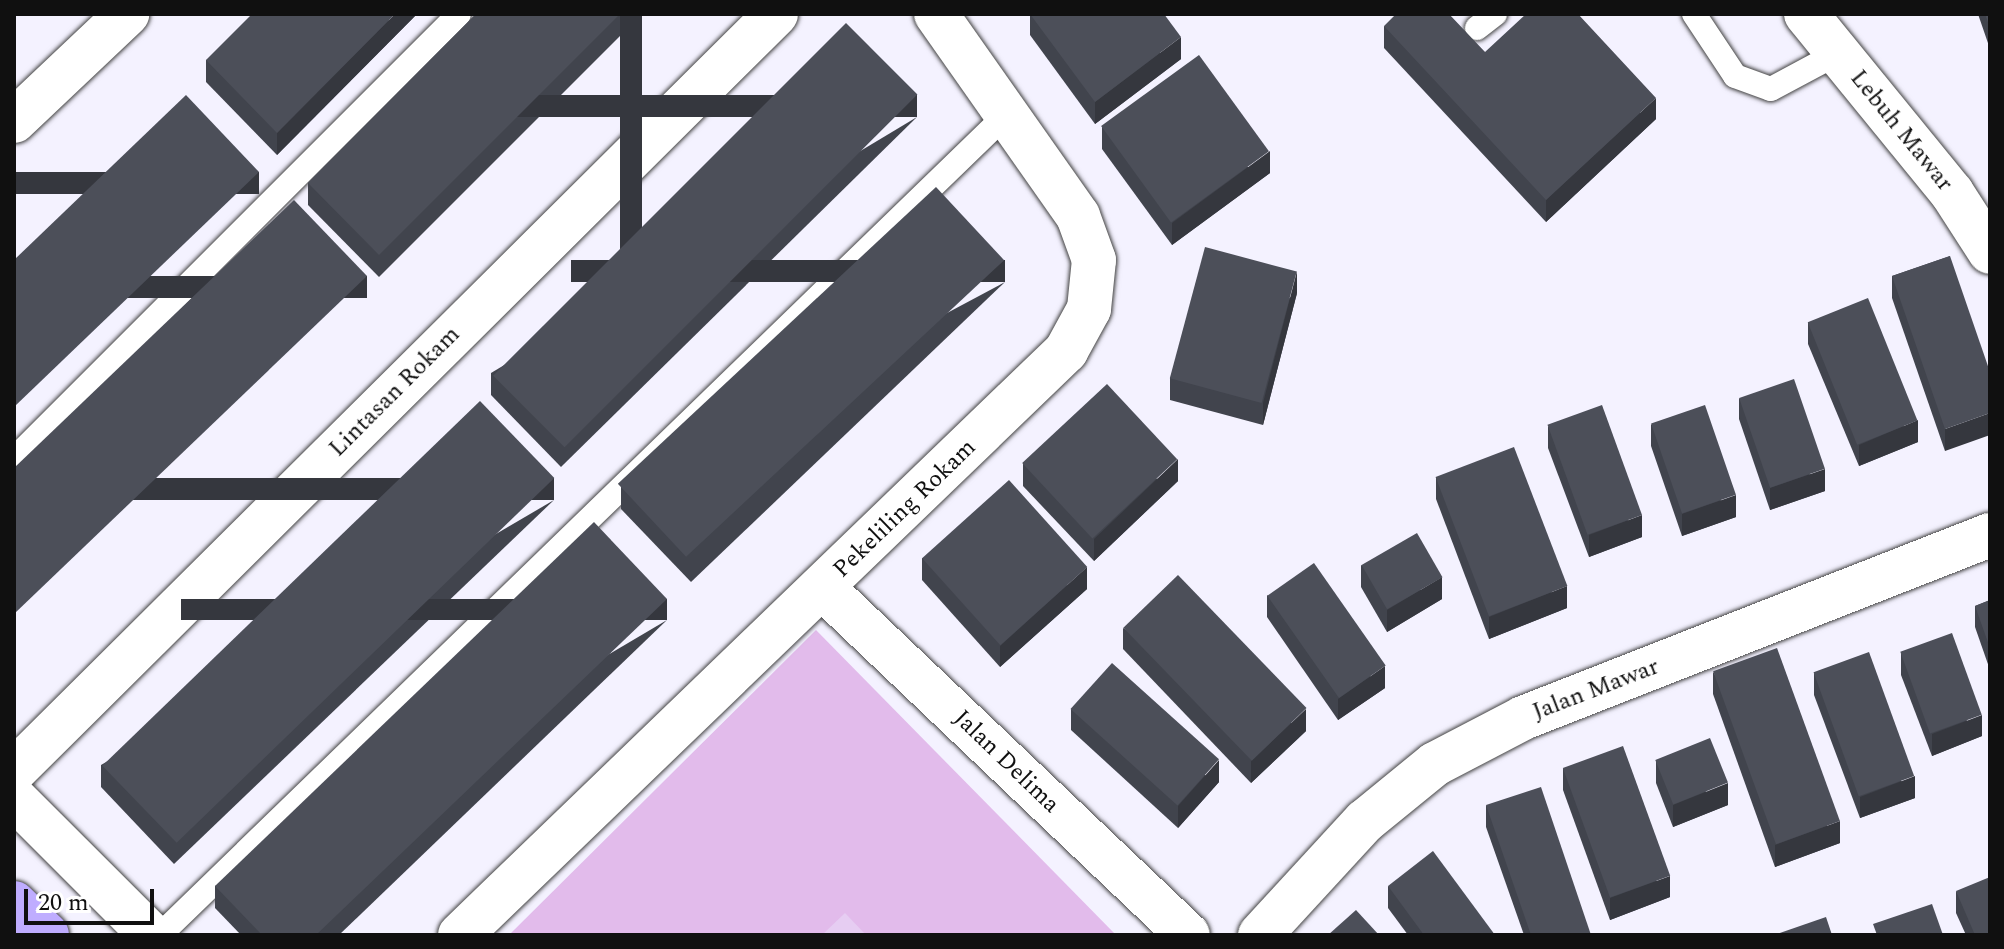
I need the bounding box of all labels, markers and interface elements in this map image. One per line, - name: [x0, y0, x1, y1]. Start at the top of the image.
- street label: Lebuh Mawar: [1843, 65, 1959, 197]
- street label: Lintasan Rokam: [324, 321, 466, 463]
- street label: Pekeliling Rokam: [828, 434, 982, 584]
- street label: Jalan Mawar: [1529, 653, 1663, 727]
- street label: Jalan Delima: [947, 704, 1065, 820]
- scale bar: [28, 873, 158, 923]
- text: 20 m: [38, 885, 89, 921]

